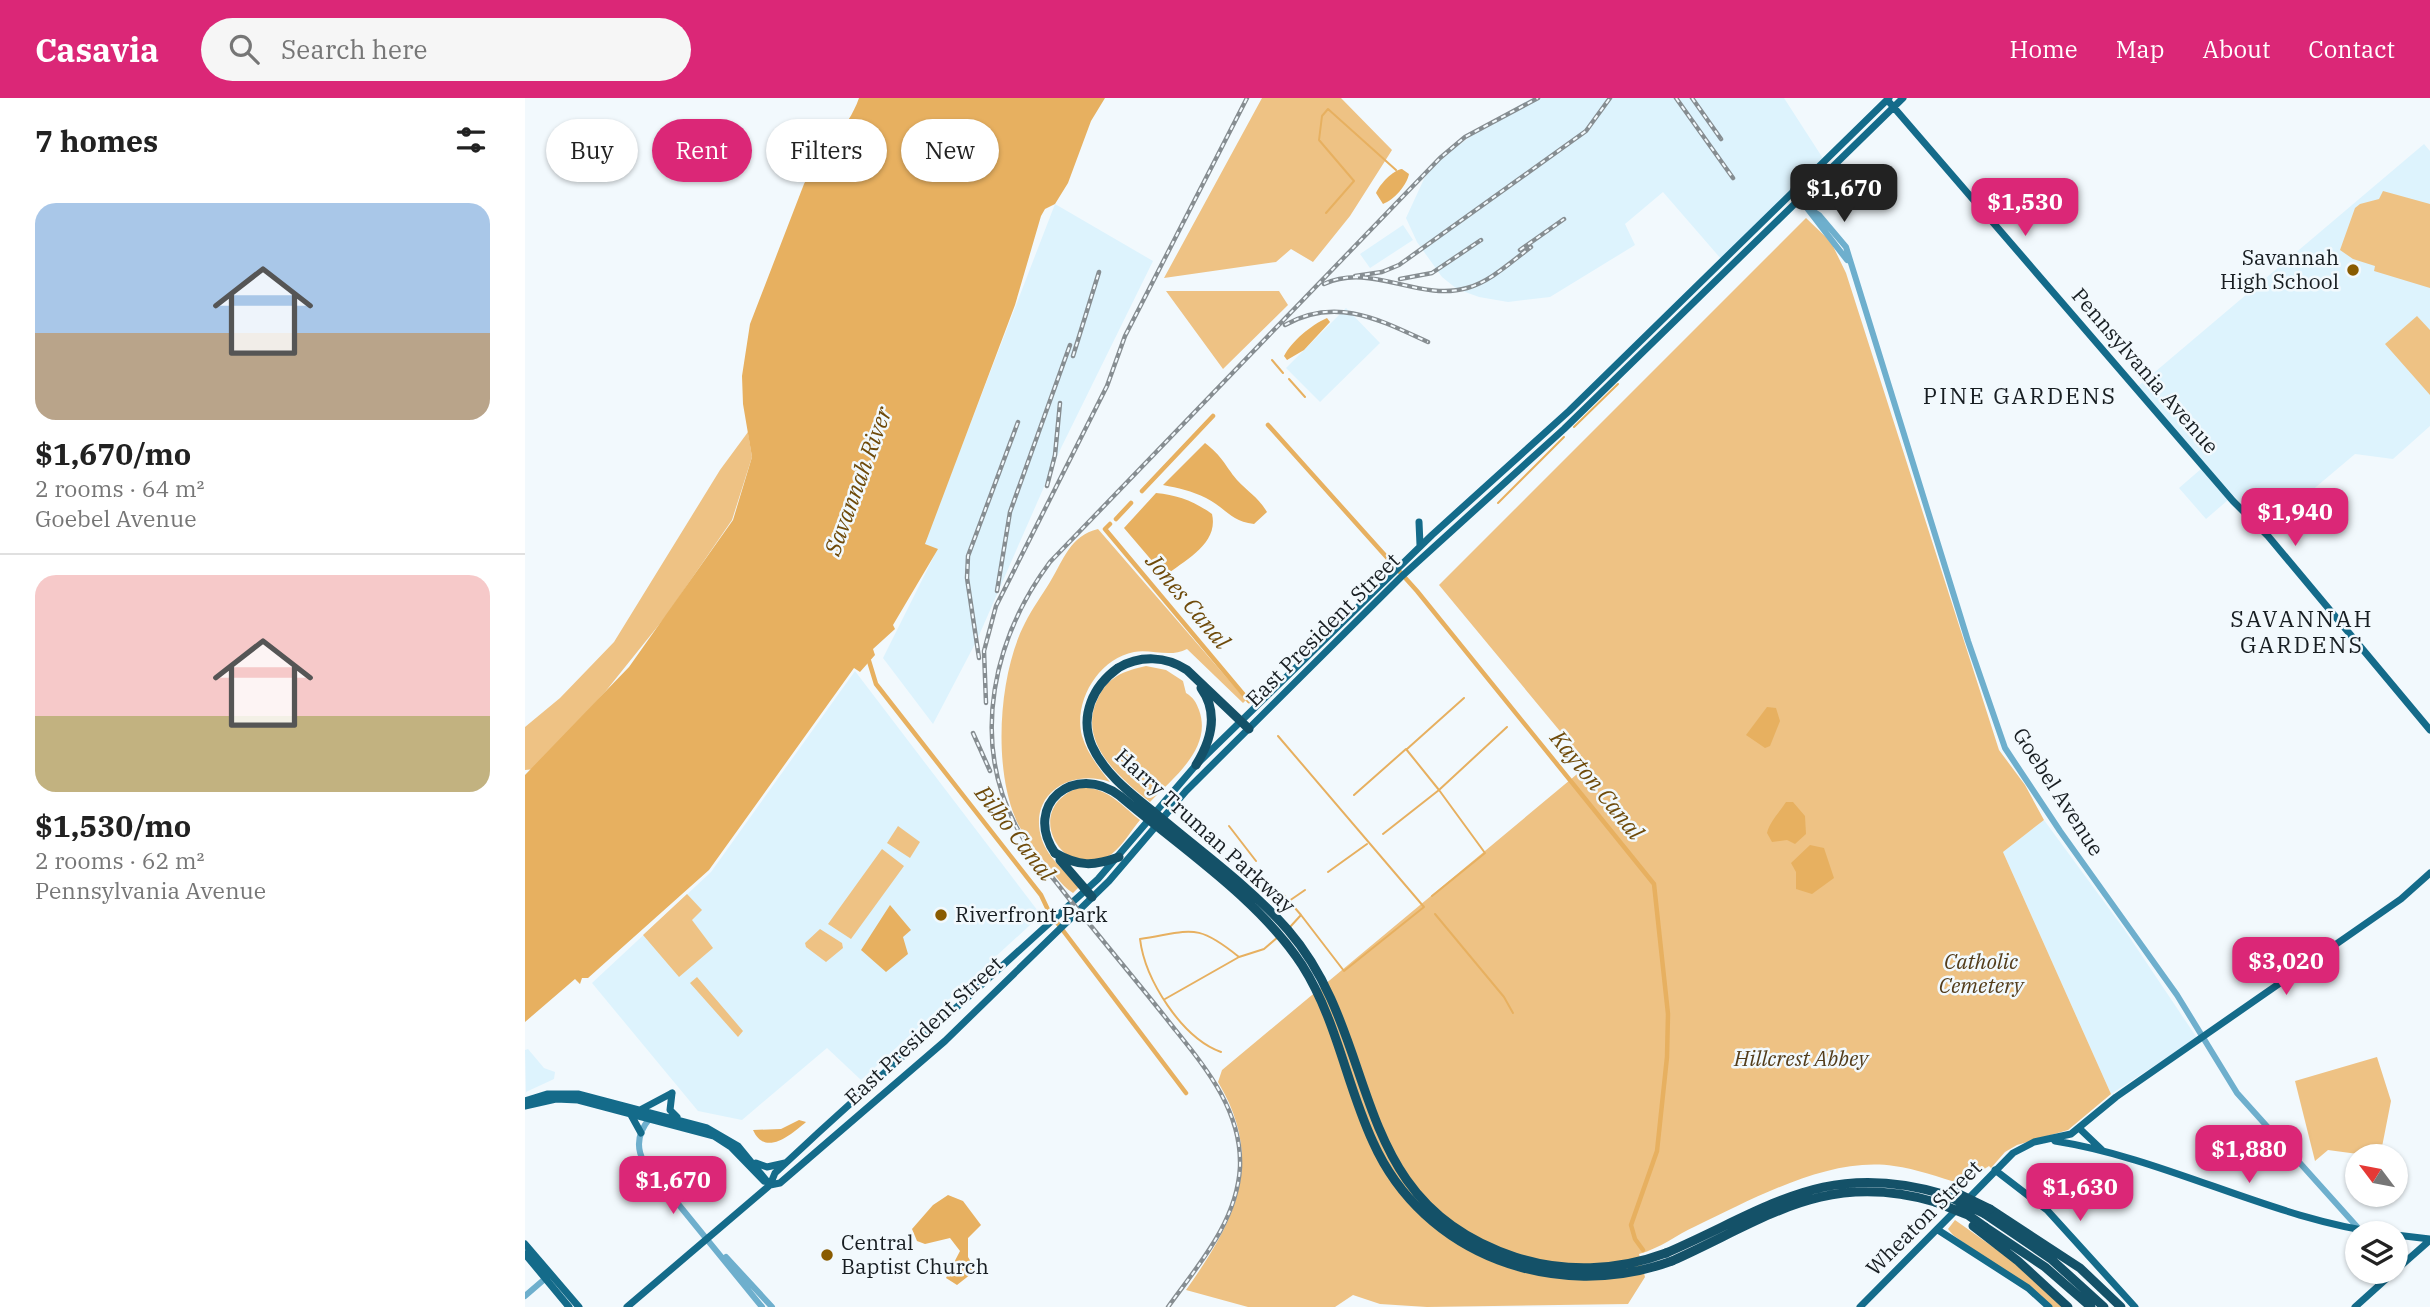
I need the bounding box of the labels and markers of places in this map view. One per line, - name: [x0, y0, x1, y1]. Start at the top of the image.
- pin: $1,670: [1787, 164, 1901, 224]
- pin: $1,530: [1968, 178, 2082, 238]
- place label: Savannah High School: [2220, 243, 2339, 295]
- marker: Savannah High School: [2345, 262, 2361, 278]
- pin: $1,940: [2238, 489, 2352, 548]
- place label: Riverfront Park: [955, 900, 1108, 928]
- marker: Riverfront Park: [933, 907, 949, 923]
- pin: $3,020: [2229, 937, 2343, 997]
- pin: $1,880: [2192, 1126, 2306, 1185]
- pin: $1,670: [616, 1156, 730, 1216]
- pin: $1,630: [2023, 1164, 2137, 1223]
- place label: Central Baptist Church: [841, 1228, 989, 1280]
- marker: Central Baptist Church: [819, 1247, 835, 1263]

